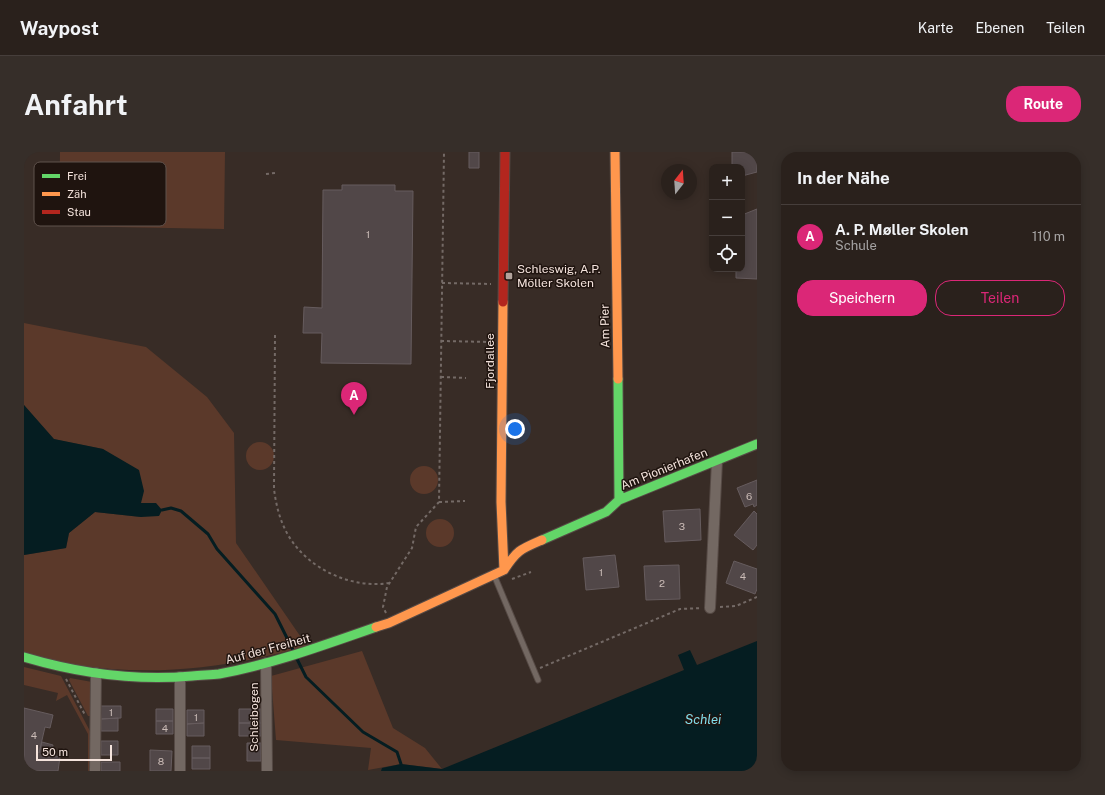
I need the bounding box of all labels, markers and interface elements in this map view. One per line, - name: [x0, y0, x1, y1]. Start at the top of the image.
- text: Waypost: [20, 17, 99, 39]
- text: Karte: [918, 20, 953, 36]
- text: Ebenen: [975, 20, 1024, 36]
- text: Teilen: [1046, 20, 1085, 36]
- button: Route: [1006, 86, 1081, 122]
- text: Anfahrt: [24, 88, 128, 121]
- legend: [34, 162, 166, 226]
- north arrow: [661, 164, 697, 200]
- map controls: [709, 164, 745, 272]
- button: +: [709, 164, 745, 200]
- text: In der Nähe: [797, 168, 890, 188]
- text: Frei: [67, 170, 87, 182]
- text: Zäh: [67, 188, 87, 200]
- button: −: [709, 200, 745, 236]
- text: Stau: [67, 206, 91, 218]
- text: A. P. Møller Skolen: [835, 221, 968, 238]
- house number: 1: [366, 228, 370, 240]
- text: A: [805, 229, 815, 244]
- text: 110 m: [1032, 229, 1065, 244]
- button: locate: [709, 236, 745, 272]
- text: Schule: [835, 238, 877, 253]
- place label: Schleswig, A.P. Möller Skolen: [517, 262, 600, 290]
- marker: Schleswig, A.P. Möller Skolen: [504, 271, 514, 281]
- button: Speichern: [797, 280, 927, 316]
- button: Teilen: [935, 280, 1065, 316]
- street label: Am Pier: [598, 304, 612, 348]
- street label: Fjordallee: [483, 333, 497, 389]
- pin: A: [341, 382, 367, 415]
- your location: [505, 419, 525, 439]
- street label: Am Pionierhafen: [619, 445, 709, 493]
- house number: 6: [746, 490, 752, 502]
- house number: 3: [679, 520, 685, 532]
- house number: 1: [599, 566, 603, 578]
- house number: 4: [740, 570, 746, 582]
- house number: 2: [659, 577, 665, 589]
- street label: Auf der Freiheit: [224, 631, 312, 667]
- street label: Schleibogen: [247, 682, 261, 752]
- house number: 1: [109, 706, 113, 718]
- house number: 1: [194, 711, 198, 723]
- water label: Schlei: [685, 712, 722, 727]
- house number: 4: [162, 722, 168, 734]
- house number: 4: [31, 729, 37, 741]
- scale bar: [36, 743, 112, 762]
- text: 50 m: [42, 746, 68, 758]
- house number: 8: [158, 755, 164, 767]

